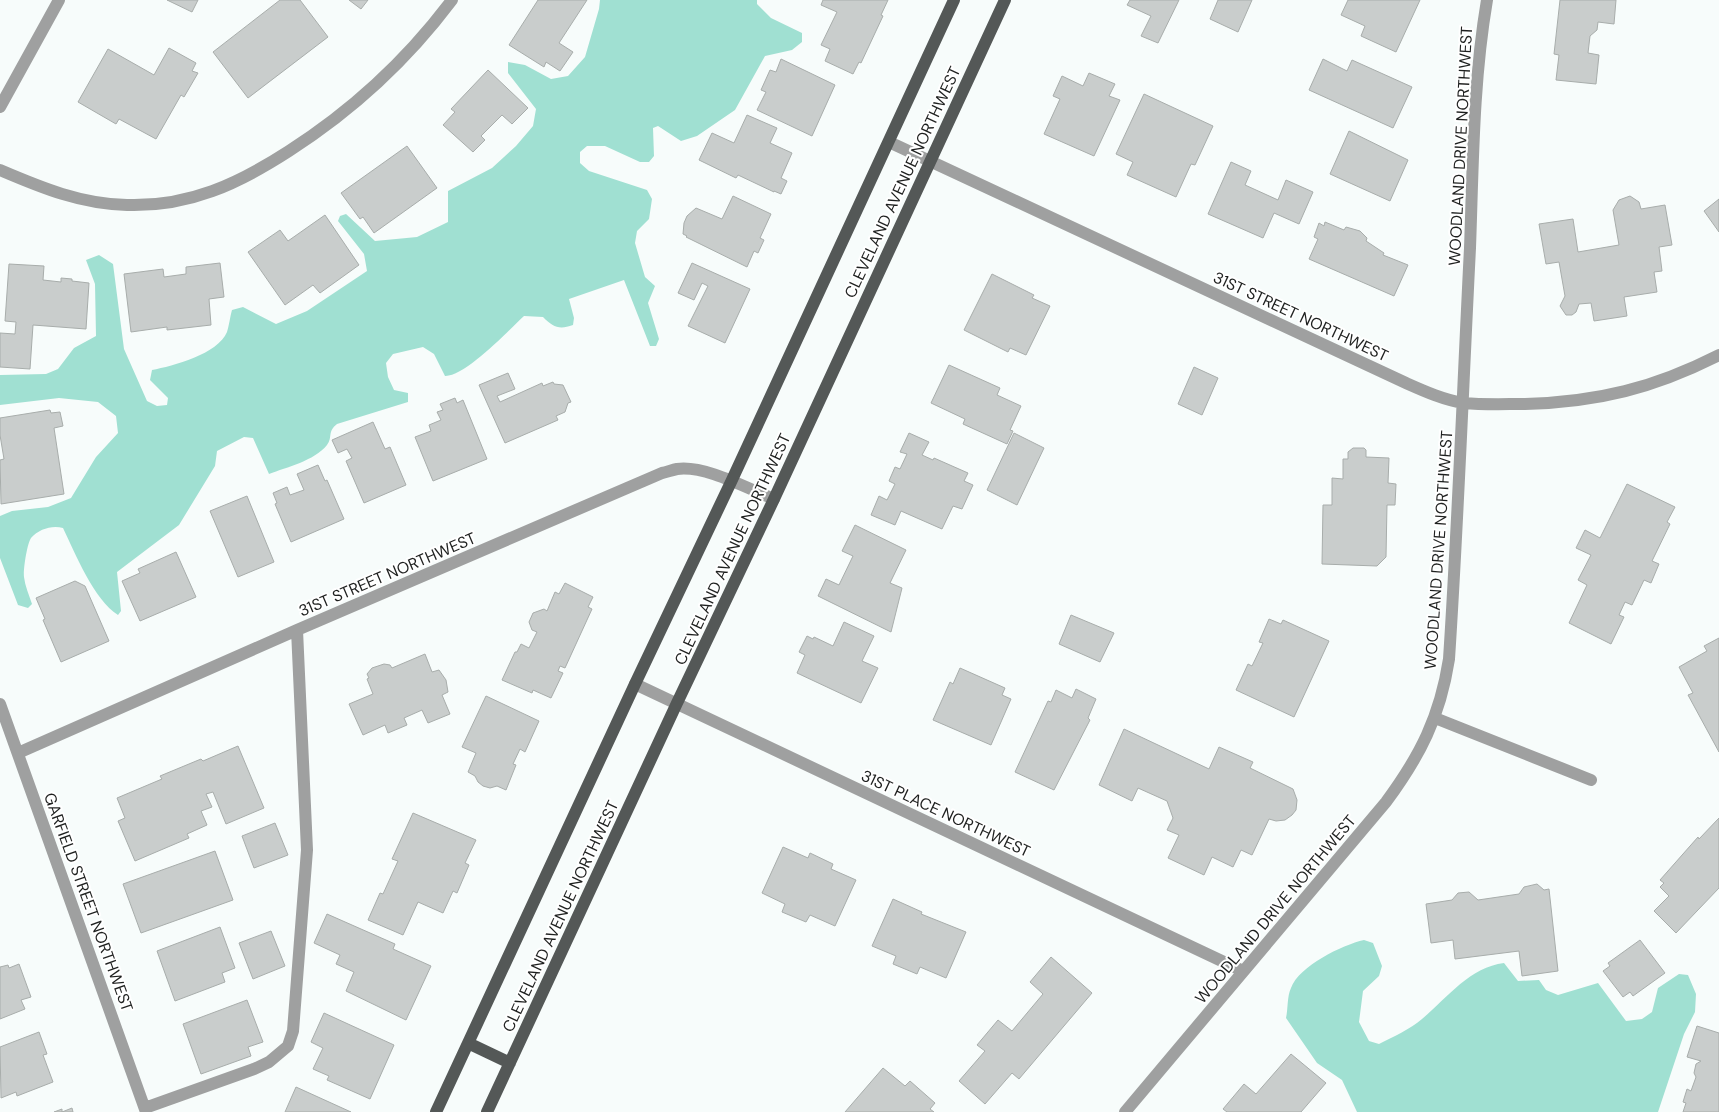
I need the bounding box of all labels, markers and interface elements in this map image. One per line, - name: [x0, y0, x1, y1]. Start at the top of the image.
- street label: WOODLAND DRIVE NORTHWEST: [1444, 26, 1477, 266]
- street label: CLEVELAND AVENUE NORTHWEST: [839, 63, 965, 301]
- street label: 31ST STREET NORTHWEST: [1210, 267, 1392, 366]
- street label: CLEVELAND AVENUE NORTHWEST: [669, 430, 795, 668]
- street label: WOODLAND DRIVE NORTHWEST: [1420, 430, 1457, 670]
- street label: 31ST STREET NORTHWEST: [295, 528, 479, 621]
- street label: 31ST PLACE NORTHWEST: [858, 765, 1034, 862]
- street label: GARFIELD STREET NORTHWEST: [39, 790, 138, 1015]
- street label: CLEVELAND AVENUE NORTHWEST: [497, 797, 623, 1035]
- street label: WOODLAND DRIVE NORTHWEST: [1190, 811, 1361, 1008]

